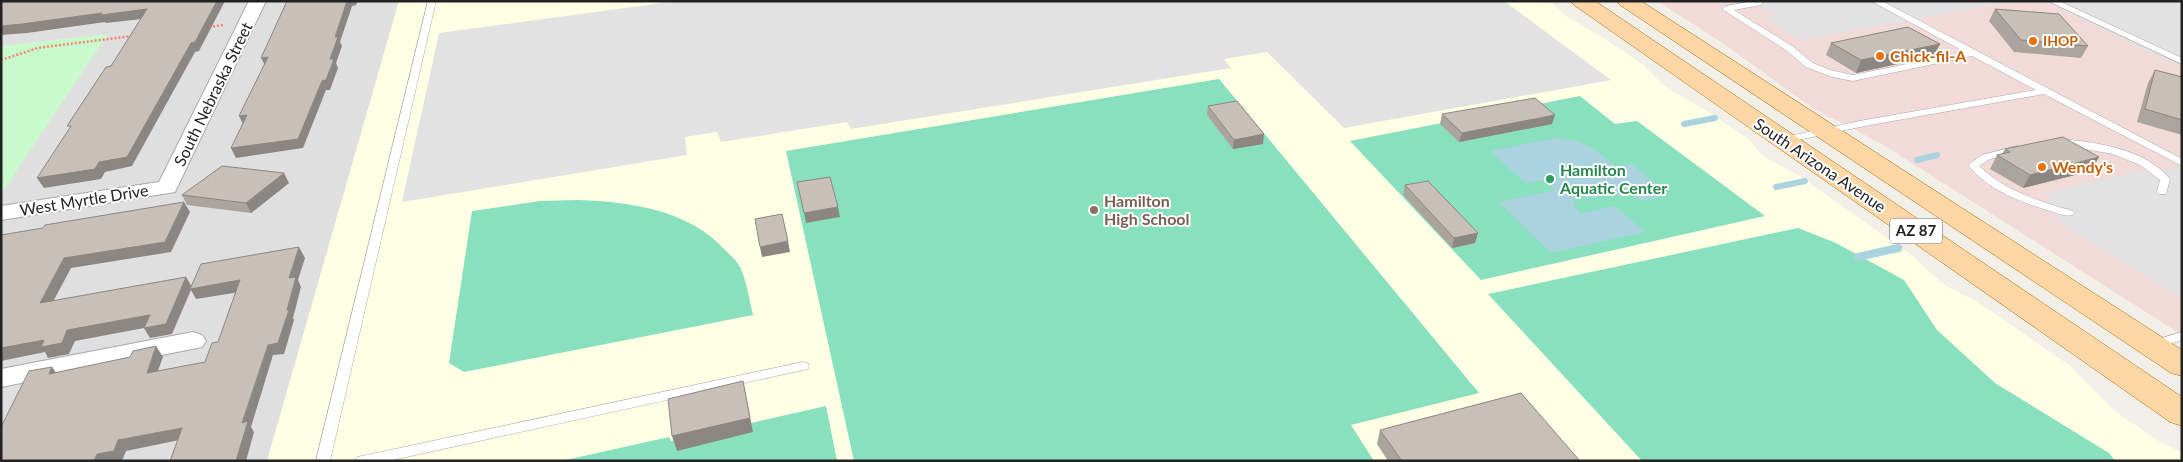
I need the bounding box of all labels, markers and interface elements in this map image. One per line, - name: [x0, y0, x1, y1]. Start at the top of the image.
- street label: South Nebraska Street: [169, 19, 256, 169]
- place label: IHOP: [2043, 32, 2078, 49]
- marker: IHOP: [2027, 35, 2039, 47]
- place label: Chick-fil-A: [1890, 46, 1967, 65]
- marker: Chick-fil-A: [1874, 50, 1886, 62]
- street label: South Arizona Avenue: [1751, 113, 1890, 216]
- place label: Wendy's: [2052, 157, 2113, 176]
- place label: Hamilton Aquatic Center: [1559, 160, 1667, 197]
- marker: Wendy's: [2036, 161, 2048, 173]
- marker: Hamilton Aquatic Center: [1544, 173, 1556, 185]
- street label: West Myrtle Drive: [18, 180, 150, 219]
- place label: Hamilton High School: [1104, 191, 1190, 228]
- marker: Hamilton High School: [1088, 204, 1100, 216]
- road number: AZ 87: [1890, 218, 1942, 244]

